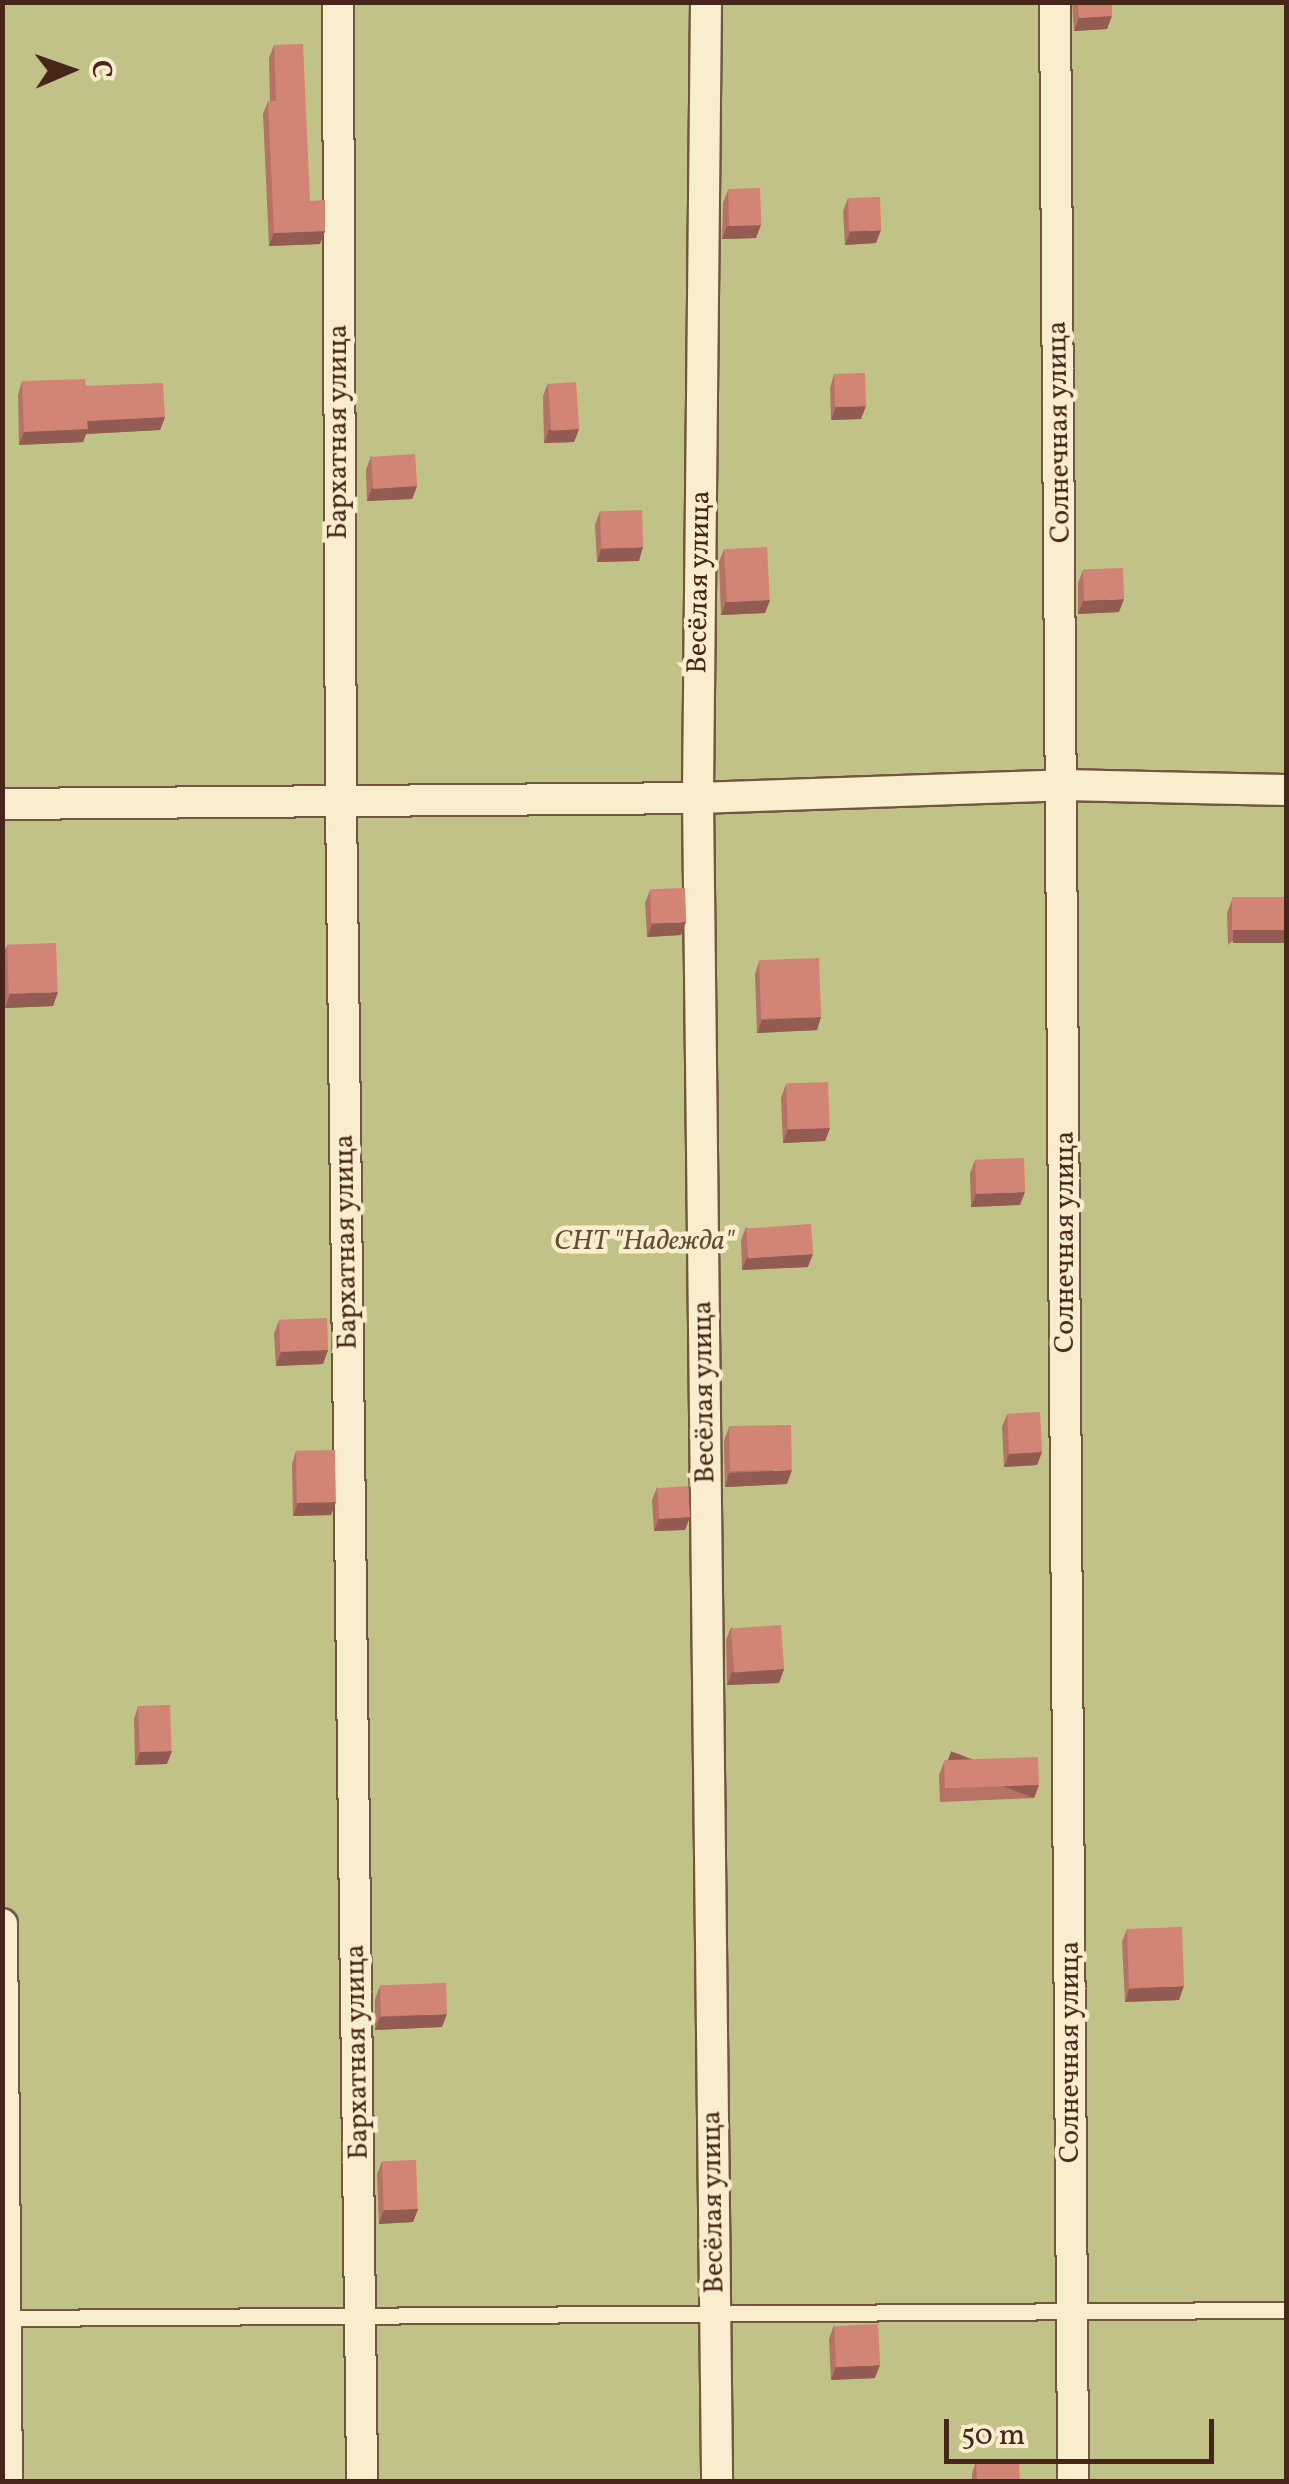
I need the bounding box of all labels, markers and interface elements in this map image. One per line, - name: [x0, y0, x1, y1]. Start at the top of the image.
- north arrow: [20, 20, 120, 120]
- text: С: [81, 59, 120, 79]
- street label: Солнечная улица: [1041, 320, 1079, 544]
- street label: Бархатная улица: [322, 324, 356, 540]
- street label: Весёлая улица: [682, 490, 718, 674]
- street label: Солнечная улица: [1049, 1131, 1083, 1353]
- street label: Бархатная улица: [328, 1134, 366, 1350]
- park label: СНТ "Надежда": [554, 1225, 734, 1259]
- street label: Весёлая улица: [687, 1300, 723, 1484]
- street label: Солнечная улица: [1054, 1941, 1088, 2163]
- street label: Бархатная улица: [339, 1944, 377, 2160]
- street label: Весёлая улица: [696, 2110, 732, 2294]
- scale bar: [949, 2399, 1219, 2461]
- text: 50 m: [961, 2415, 1025, 2457]

